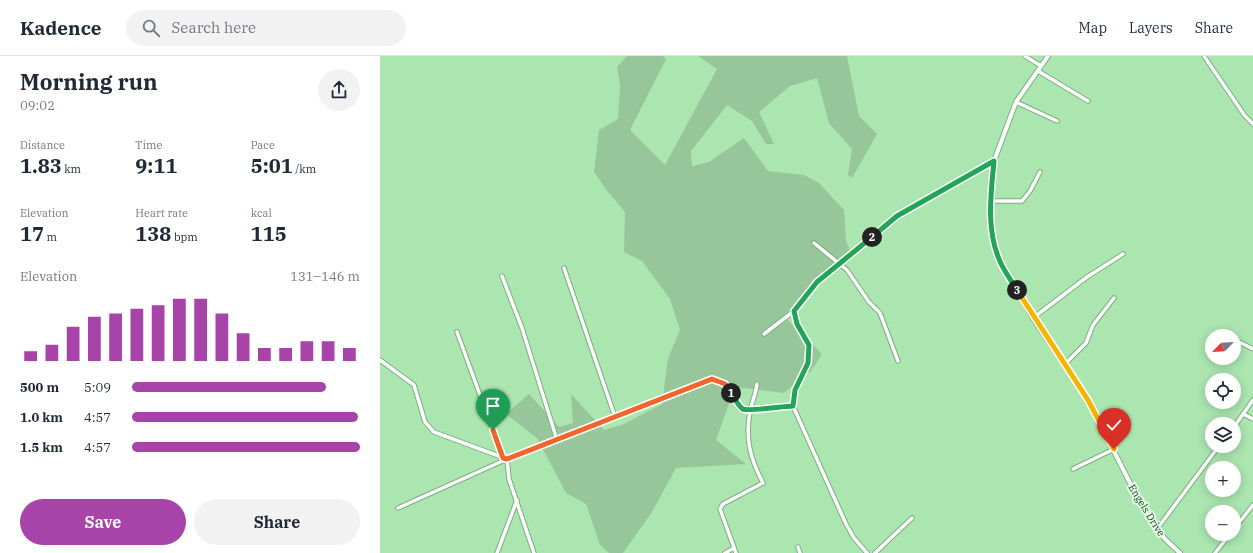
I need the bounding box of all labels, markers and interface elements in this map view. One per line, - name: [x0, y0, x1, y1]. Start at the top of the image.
- search box: [126, 10, 406, 46]
- text: Kadence: [20, 16, 102, 40]
- icon: search: [140, 17, 162, 39]
- text: Search here: [172, 18, 256, 37]
- text: Map: [1079, 19, 1107, 37]
- text: Layers: [1129, 19, 1173, 37]
- text: Share: [1195, 19, 1233, 37]
- text: Morning run: [20, 67, 158, 96]
- button: share: [318, 69, 360, 111]
- text: 09:02: [20, 97, 55, 114]
- text: Distance: [20, 138, 65, 152]
- text: Time: [135, 138, 162, 152]
- text: Pace: [251, 138, 275, 152]
- text: 1.83: [20, 152, 62, 179]
- text: 9:11: [135, 152, 177, 179]
- text: 5:01: [251, 152, 293, 179]
- text: km: [62, 162, 81, 176]
- text: /km: [293, 162, 316, 176]
- text: Elevation: [20, 206, 68, 220]
- text: Heart rate: [135, 206, 188, 220]
- text: kcal: [251, 206, 272, 220]
- text: 17: [20, 220, 44, 247]
- text: 138: [135, 220, 171, 247]
- text: 115: [251, 220, 287, 247]
- pin: 2: [862, 227, 882, 247]
- text: m: [44, 230, 57, 244]
- text: bpm: [171, 230, 198, 244]
- text: 2: [869, 230, 875, 244]
- text: Elevation: [20, 268, 77, 285]
- text: 131–146 m: [290, 268, 360, 285]
- pin: 3: [1007, 280, 1027, 300]
- text: 3: [1014, 283, 1020, 297]
- north arrow: [1205, 329, 1241, 365]
- map controls: [1205, 329, 1241, 541]
- button: locate: [1205, 373, 1241, 409]
- text: 500 m: [20, 379, 59, 396]
- text: 5:09: [84, 379, 111, 396]
- pin: 1: [721, 383, 741, 403]
- text: 1: [728, 386, 734, 400]
- pin: [476, 389, 510, 430]
- icon: arrive: [482, 395, 504, 417]
- pin: [1097, 408, 1131, 449]
- text: 1.0 km: [20, 409, 63, 426]
- text: 4:57: [84, 409, 111, 426]
- icon: check: [1103, 414, 1125, 436]
- button: layers: [1205, 417, 1241, 453]
- text: 1.5 km: [20, 439, 63, 456]
- text: 4:57: [84, 439, 111, 456]
- button: +: [1205, 461, 1241, 497]
- street label: Engels Drive: [1125, 482, 1168, 539]
- button: Save: [20, 499, 186, 545]
- button: Share: [194, 499, 360, 545]
- button: −: [1205, 505, 1241, 541]

